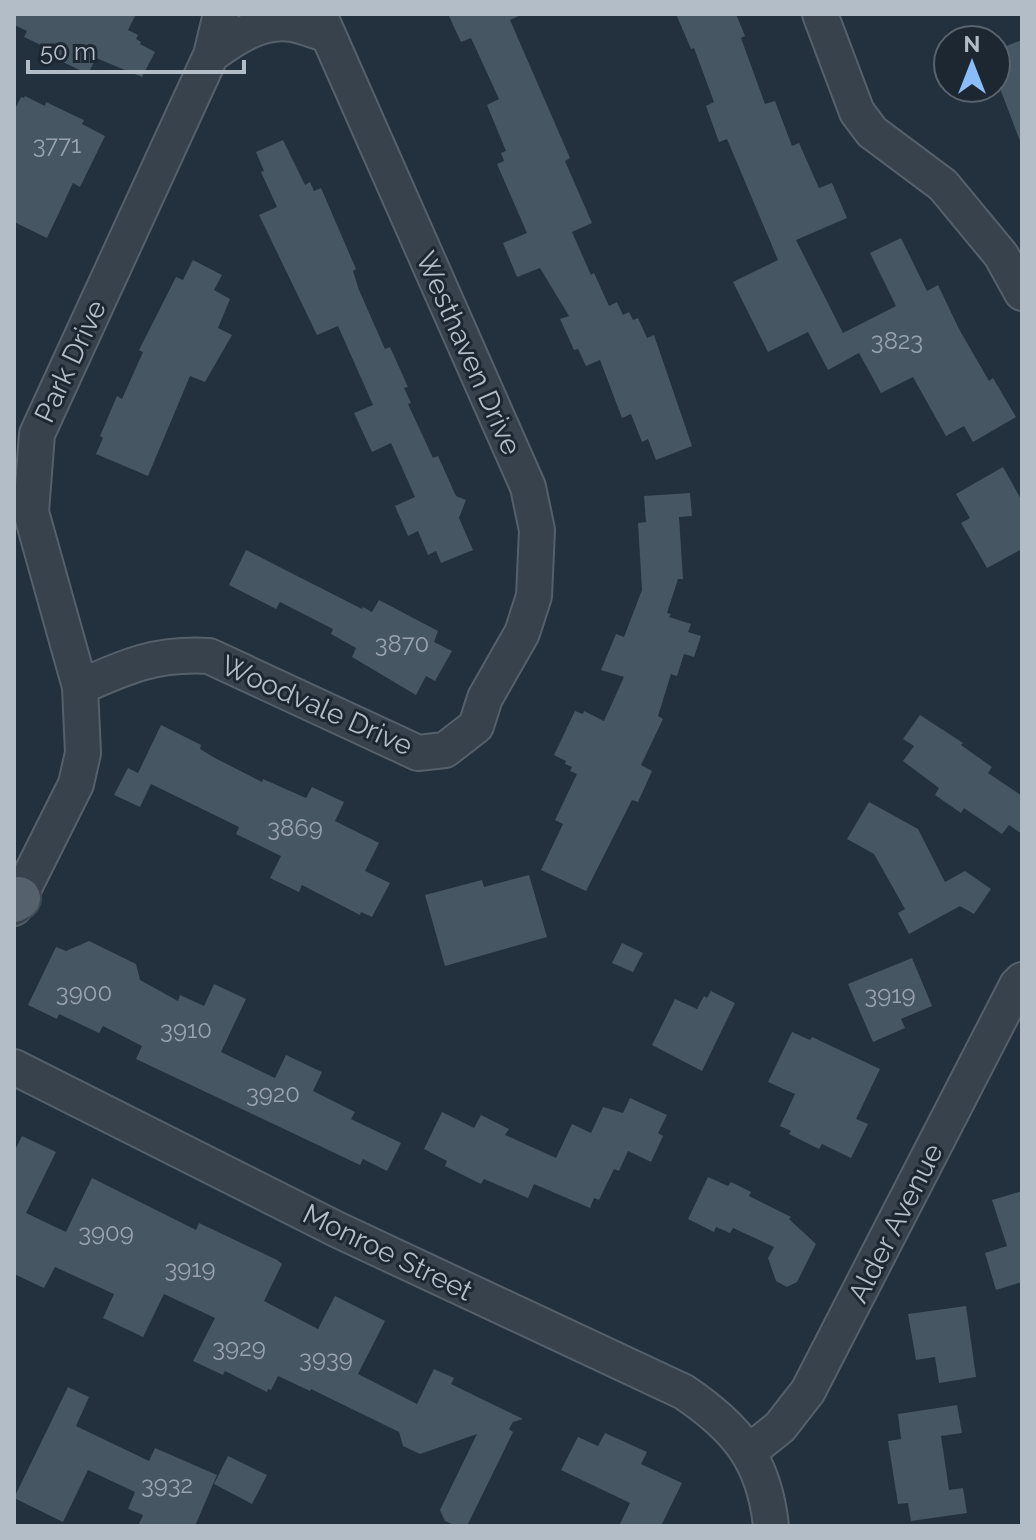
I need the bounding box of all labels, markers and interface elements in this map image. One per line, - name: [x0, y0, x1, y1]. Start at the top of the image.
- scale bar: [28, 24, 244, 74]
- north arrow: [932, 24, 1012, 104]
- text: N: [964, 31, 980, 57]
- text: 50 m: [40, 37, 96, 66]
- house number: 3771: [33, 130, 81, 159]
- street label: Westhaven Drive: [409, 246, 528, 460]
- street label: Park Drive: [28, 295, 113, 428]
- house number: 3823: [871, 326, 923, 355]
- house number: 3870: [375, 629, 429, 658]
- street label: Woodvale Drive: [216, 648, 418, 762]
- house number: 3869: [267, 813, 323, 842]
- house number: 3900: [56, 978, 112, 1007]
- house number: 3919: [864, 980, 916, 1009]
- house number: 3910: [160, 1015, 212, 1044]
- house number: 3920: [246, 1079, 300, 1108]
- street label: Alder Avenue: [841, 1138, 950, 1308]
- street label: Monroe Street: [298, 1197, 479, 1308]
- house number: 3909: [78, 1218, 134, 1247]
- house number: 3919: [164, 1254, 216, 1283]
- house number: 3929: [212, 1333, 266, 1362]
- house number: 3939: [299, 1344, 353, 1373]
- house number: 3932: [141, 1470, 193, 1499]

